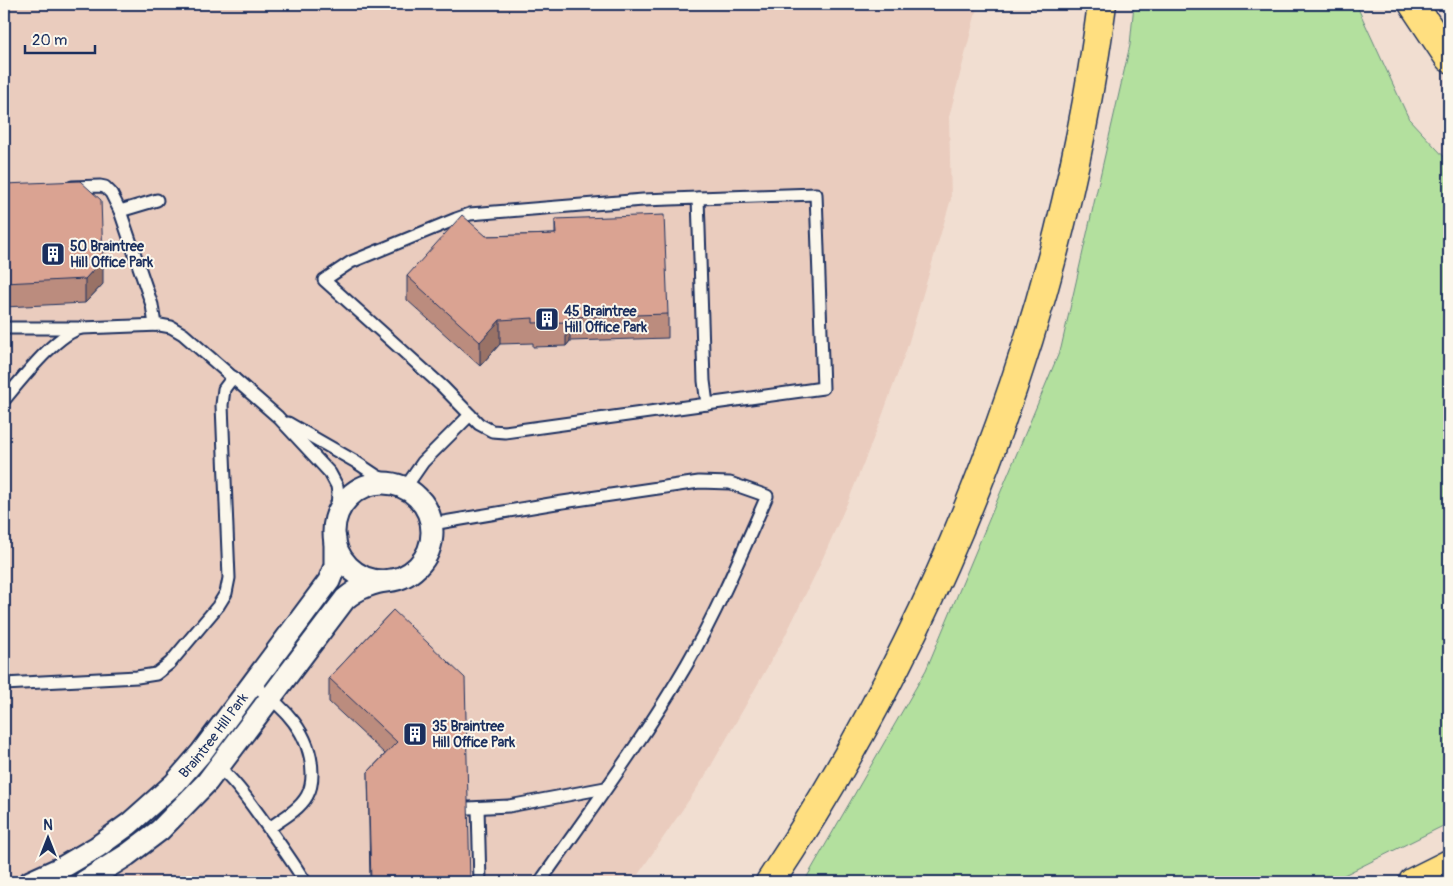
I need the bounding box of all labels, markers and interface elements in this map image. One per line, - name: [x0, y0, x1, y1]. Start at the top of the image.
- scale bar: [25, 22, 95, 54]
- text: 20 m: [32, 31, 67, 50]
- place label: 50 Braintree Hill Office Park: [70, 238, 153, 271]
- building icon: 50 Braintree Hill Office Park: [40, 241, 66, 267]
- place label: 45 Braintree Hill Office Park: [564, 303, 647, 336]
- building icon: 45 Braintree Hill Office Park: [534, 306, 560, 332]
- street label: Braintree Hill Park: [175, 689, 251, 781]
- place label: 35 Braintree Hill Office Park: [432, 718, 515, 751]
- building icon: 35 Braintree Hill Office Park: [402, 721, 428, 747]
- north arrow: [22, 814, 72, 864]
- text: N: [43, 817, 53, 834]

